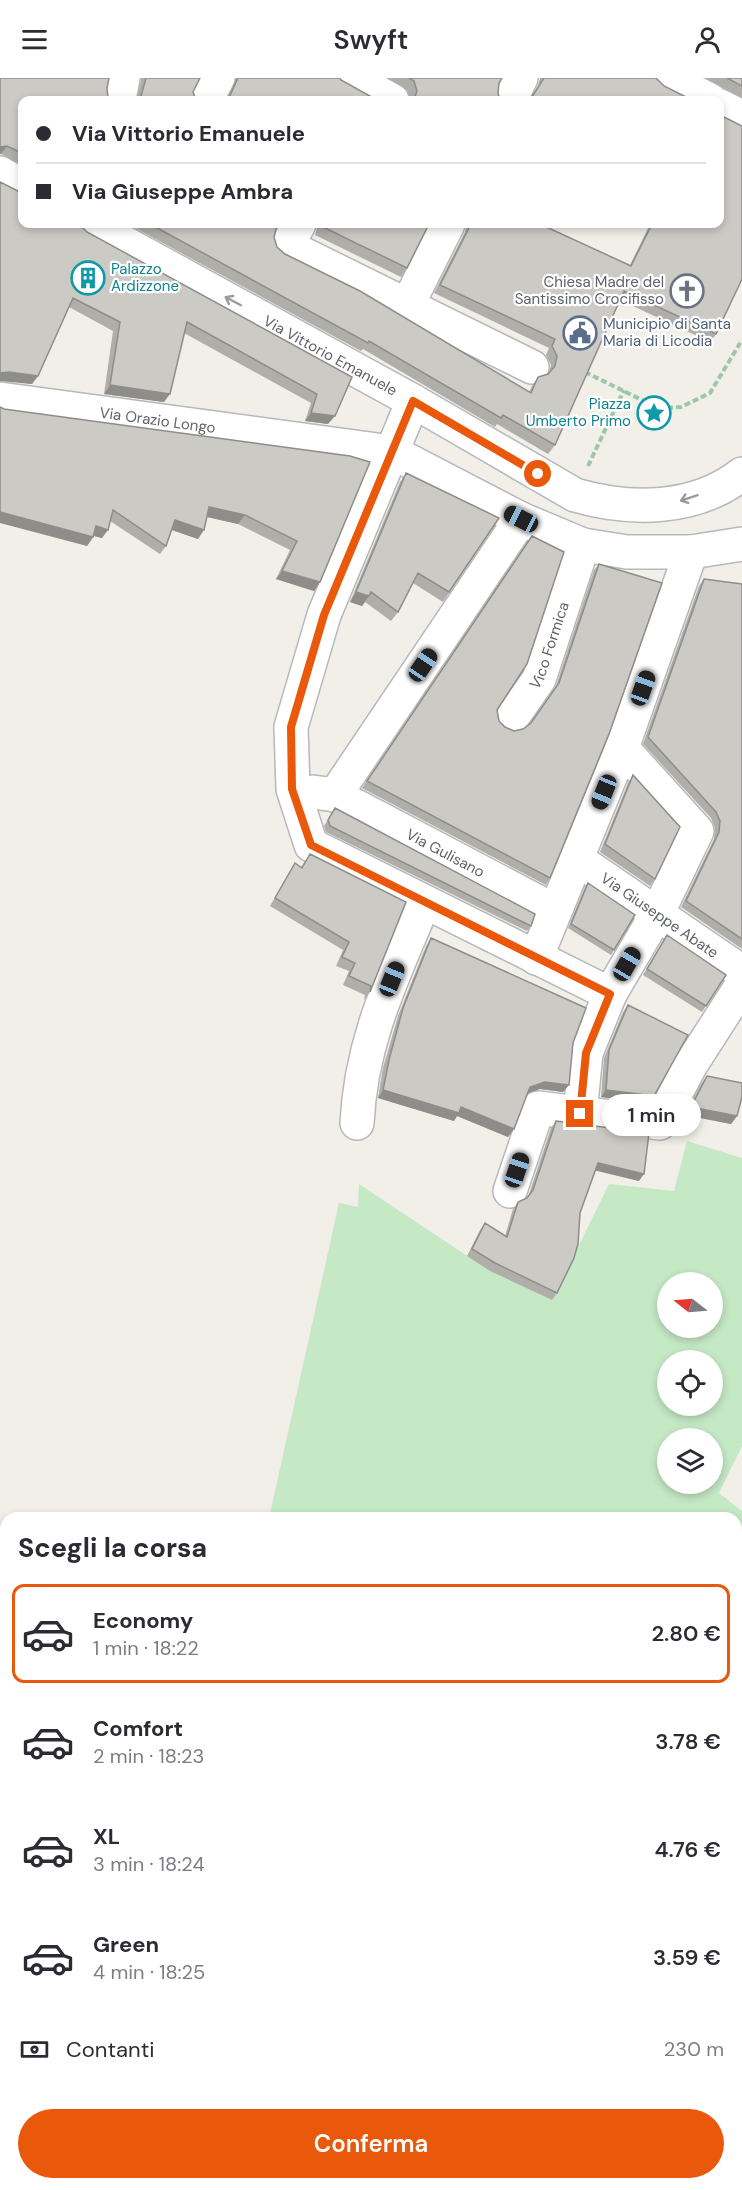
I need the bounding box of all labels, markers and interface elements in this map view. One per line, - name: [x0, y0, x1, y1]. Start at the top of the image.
- text: Swyft: [334, 22, 408, 57]
- icon: menu: [18, 23, 51, 56]
- icon: person: [691, 23, 724, 56]
- text: Via Vittorio Emanuele: [72, 119, 305, 148]
- text: Via Giuseppe Ambra: [72, 177, 293, 206]
- place label: Palazzo Ardizzone: [111, 259, 179, 296]
- building icon: Palazzo Ardizzone: [70, 260, 106, 296]
- place label: Chiesa Madre del Santissimo Crocifisso: [515, 272, 664, 309]
- church icon: Chiesa Madre del Santissimo Crocifisso: [669, 273, 705, 309]
- one-way arrow: [224, 295, 242, 306]
- street label: Via Vittorio Emanuele: [260, 311, 401, 400]
- place label: Municipio di Santa Maria di Licodia: [603, 314, 731, 351]
- public building icon: Municipio di Santa Maria di Licodia: [562, 315, 598, 351]
- place label: Piazza Umberto Primo: [526, 394, 631, 431]
- place icon: Piazza Umberto Primo: [636, 395, 672, 431]
- street label: Via Orazio Longo: [98, 403, 217, 438]
- route start: [524, 460, 551, 487]
- one-way arrow: [680, 493, 699, 504]
- car: [501, 503, 541, 535]
- street label: Vico Formica: [525, 599, 574, 693]
- car: [405, 645, 441, 685]
- car: [628, 668, 658, 708]
- car: [589, 772, 619, 812]
- street label: Via Gulisano: [403, 824, 488, 882]
- street label: Via Giuseppe Abate: [597, 868, 722, 963]
- car: [610, 944, 644, 984]
- car: [377, 959, 407, 999]
- callout: 1 min: [601, 1093, 700, 1135]
- route end: [566, 1100, 593, 1127]
- text: 1 min: [628, 1102, 675, 1128]
- car: [503, 1150, 531, 1190]
- north arrow: [657, 1272, 723, 1338]
- map controls: [657, 1272, 723, 1494]
- button: locate: [657, 1350, 723, 1416]
- button: layers: [657, 1428, 723, 1494]
- text: Scegli la corsa: [18, 1530, 207, 1565]
- text: Economy: [93, 1606, 193, 1635]
- icon: car: [21, 1607, 75, 1661]
- text: 2.80 €: [651, 1619, 721, 1648]
- text: 1 min · 18:22: [93, 1635, 199, 1661]
- text: Comfort: [93, 1714, 183, 1743]
- icon: car: [21, 1715, 75, 1769]
- text: 3.78 €: [655, 1727, 721, 1756]
- text: 2 min · 18:23: [93, 1743, 204, 1769]
- text: XL: [93, 1822, 120, 1851]
- icon: car: [21, 1823, 75, 1877]
- text: 4.76 €: [654, 1835, 721, 1864]
- text: 3 min · 18:24: [93, 1851, 205, 1877]
- text: Green: [93, 1930, 159, 1959]
- icon: car: [21, 1931, 75, 1985]
- text: 3.59 €: [653, 1943, 721, 1972]
- text: 4 min · 18:25: [93, 1959, 205, 1985]
- icon: cash: [18, 2033, 51, 2066]
- text: Contanti: [66, 2035, 155, 2064]
- text: 230 m: [664, 2036, 724, 2062]
- button: Conferma: [18, 2109, 724, 2178]

